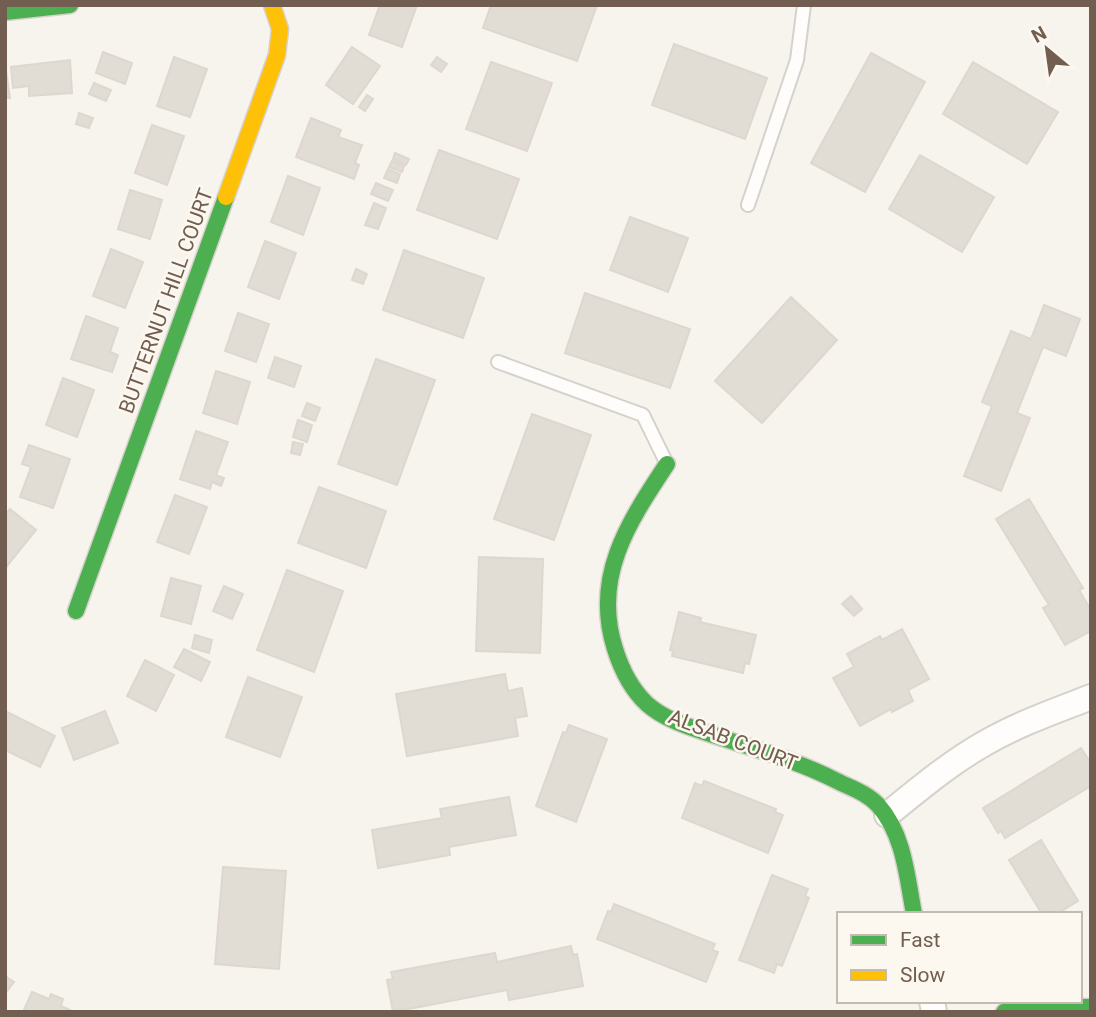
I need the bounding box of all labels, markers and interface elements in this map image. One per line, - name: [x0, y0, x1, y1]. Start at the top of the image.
- north arrow: [1012, 14, 1082, 84]
- text: N: [1028, 21, 1050, 48]
- street label: BUTTERNUT HILL COURT: [114, 185, 218, 417]
- street label: ALSAB COURT: [665, 704, 801, 776]
- legend: [837, 912, 1082, 1003]
- text: Fast: [900, 928, 941, 952]
- text: Slow: [900, 963, 946, 987]

